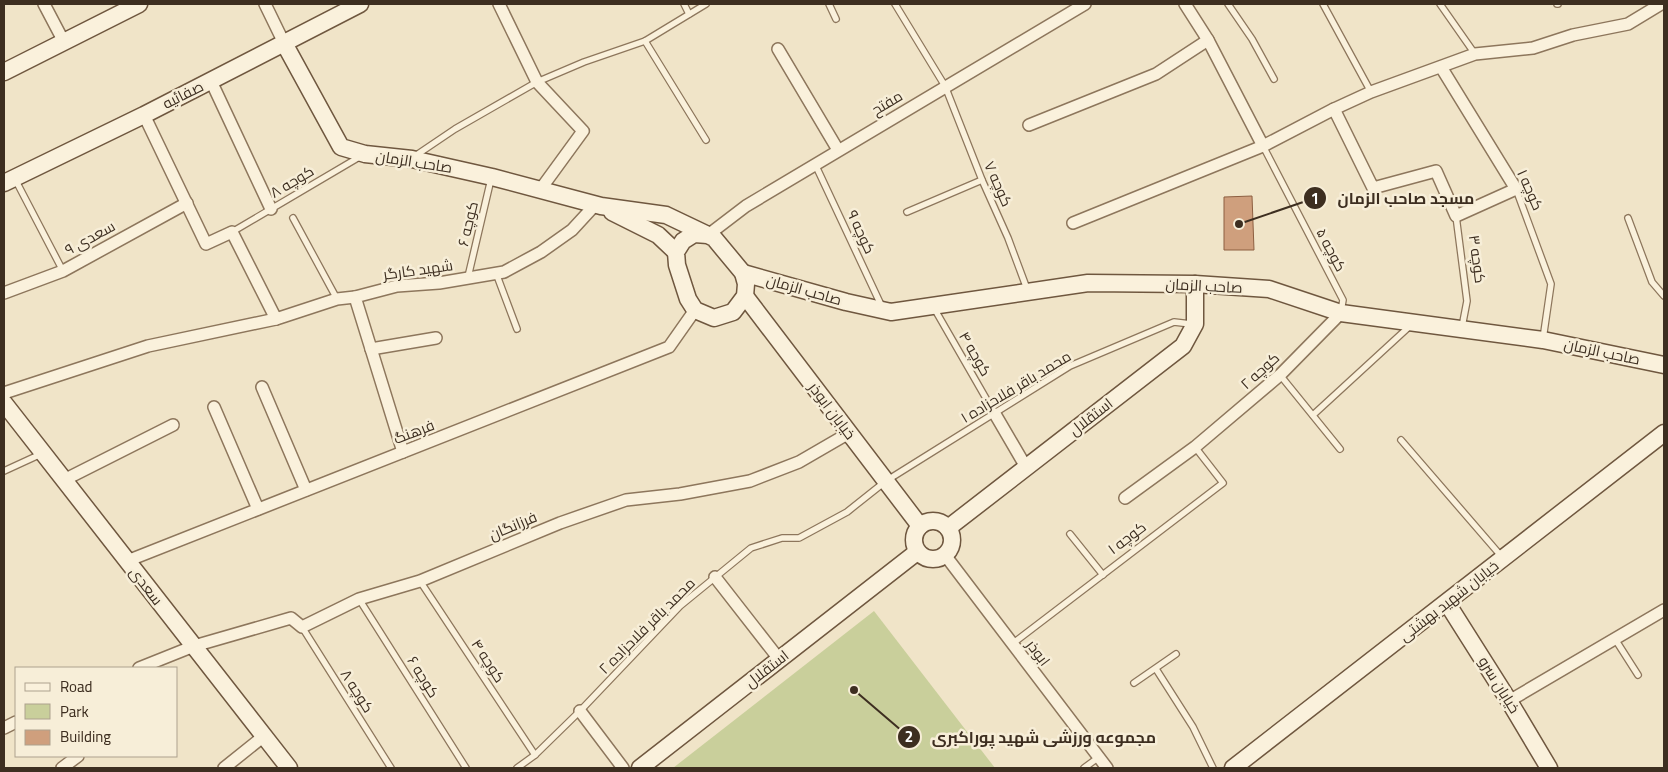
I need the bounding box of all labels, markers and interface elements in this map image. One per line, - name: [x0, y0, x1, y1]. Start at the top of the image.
- street label: صفائیه: [157, 72, 209, 117]
- street label: مفتح: [865, 82, 908, 124]
- street label: صاحب الزمان: [374, 141, 455, 182]
- street label: کوچه ۷: [976, 156, 1021, 211]
- street label: کوچه ۸: [264, 157, 320, 206]
- street label: کوچه ۱: [1508, 164, 1552, 215]
- callout: مسجد صاحب الزمان: [1303, 183, 1485, 214]
- text: مسجد صاحب الزمان: [1338, 183, 1474, 213]
- text: 1: [1311, 184, 1319, 213]
- street label: کوچه ۶: [448, 198, 487, 249]
- street label: کوچه ۹: [839, 205, 884, 259]
- street label: سعدی ۹: [59, 212, 121, 263]
- street label: کوچه ۵: [1308, 222, 1355, 277]
- street label: کوچه ۳: [1460, 233, 1495, 285]
- street label: شهید کارگر: [380, 250, 455, 289]
- street label: صاحب الزمان: [763, 265, 845, 314]
- street label: صاحب الزمان: [1165, 269, 1243, 302]
- street label: کوچه ۴: [951, 326, 1000, 382]
- street label: صاحب الزمان: [1561, 329, 1643, 374]
- street label: محمد باقر فلاحزاده ۱: [955, 342, 1077, 431]
- street label: کوچه ۲: [1233, 344, 1287, 397]
- street label: خیابان ابوذر: [800, 375, 864, 446]
- street label: استقلال: [1062, 390, 1120, 444]
- street label: فرهنگ: [389, 410, 439, 453]
- street label: فرزانگان: [484, 502, 542, 549]
- street label: کوچه ۱: [1101, 513, 1153, 562]
- street label: خیابان شهید بهشتی: [1392, 552, 1505, 649]
- street label: سعدی: [122, 560, 171, 612]
- street label: محمد باقر فلاحزاده ۲: [591, 570, 702, 681]
- street label: ابوذر: [1018, 632, 1058, 673]
- street label: کوچه ۴: [463, 633, 514, 689]
- street label: استقلال: [738, 642, 796, 696]
- street label: کوچه ۶: [399, 650, 448, 704]
- street label: خیابان سرو: [1470, 650, 1529, 719]
- street label: کوچه ۸: [332, 663, 382, 719]
- legend: [15, 667, 178, 757]
- text: Road: [60, 672, 93, 701]
- text: Park: [60, 697, 89, 726]
- callout: مجموعه ورزشی شهید پوراکبری: [897, 721, 1166, 752]
- text: Building: [60, 722, 111, 751]
- text: 2: [905, 722, 913, 751]
- text: مجموعه ورزشی شهید پوراکبری: [932, 722, 1156, 752]

